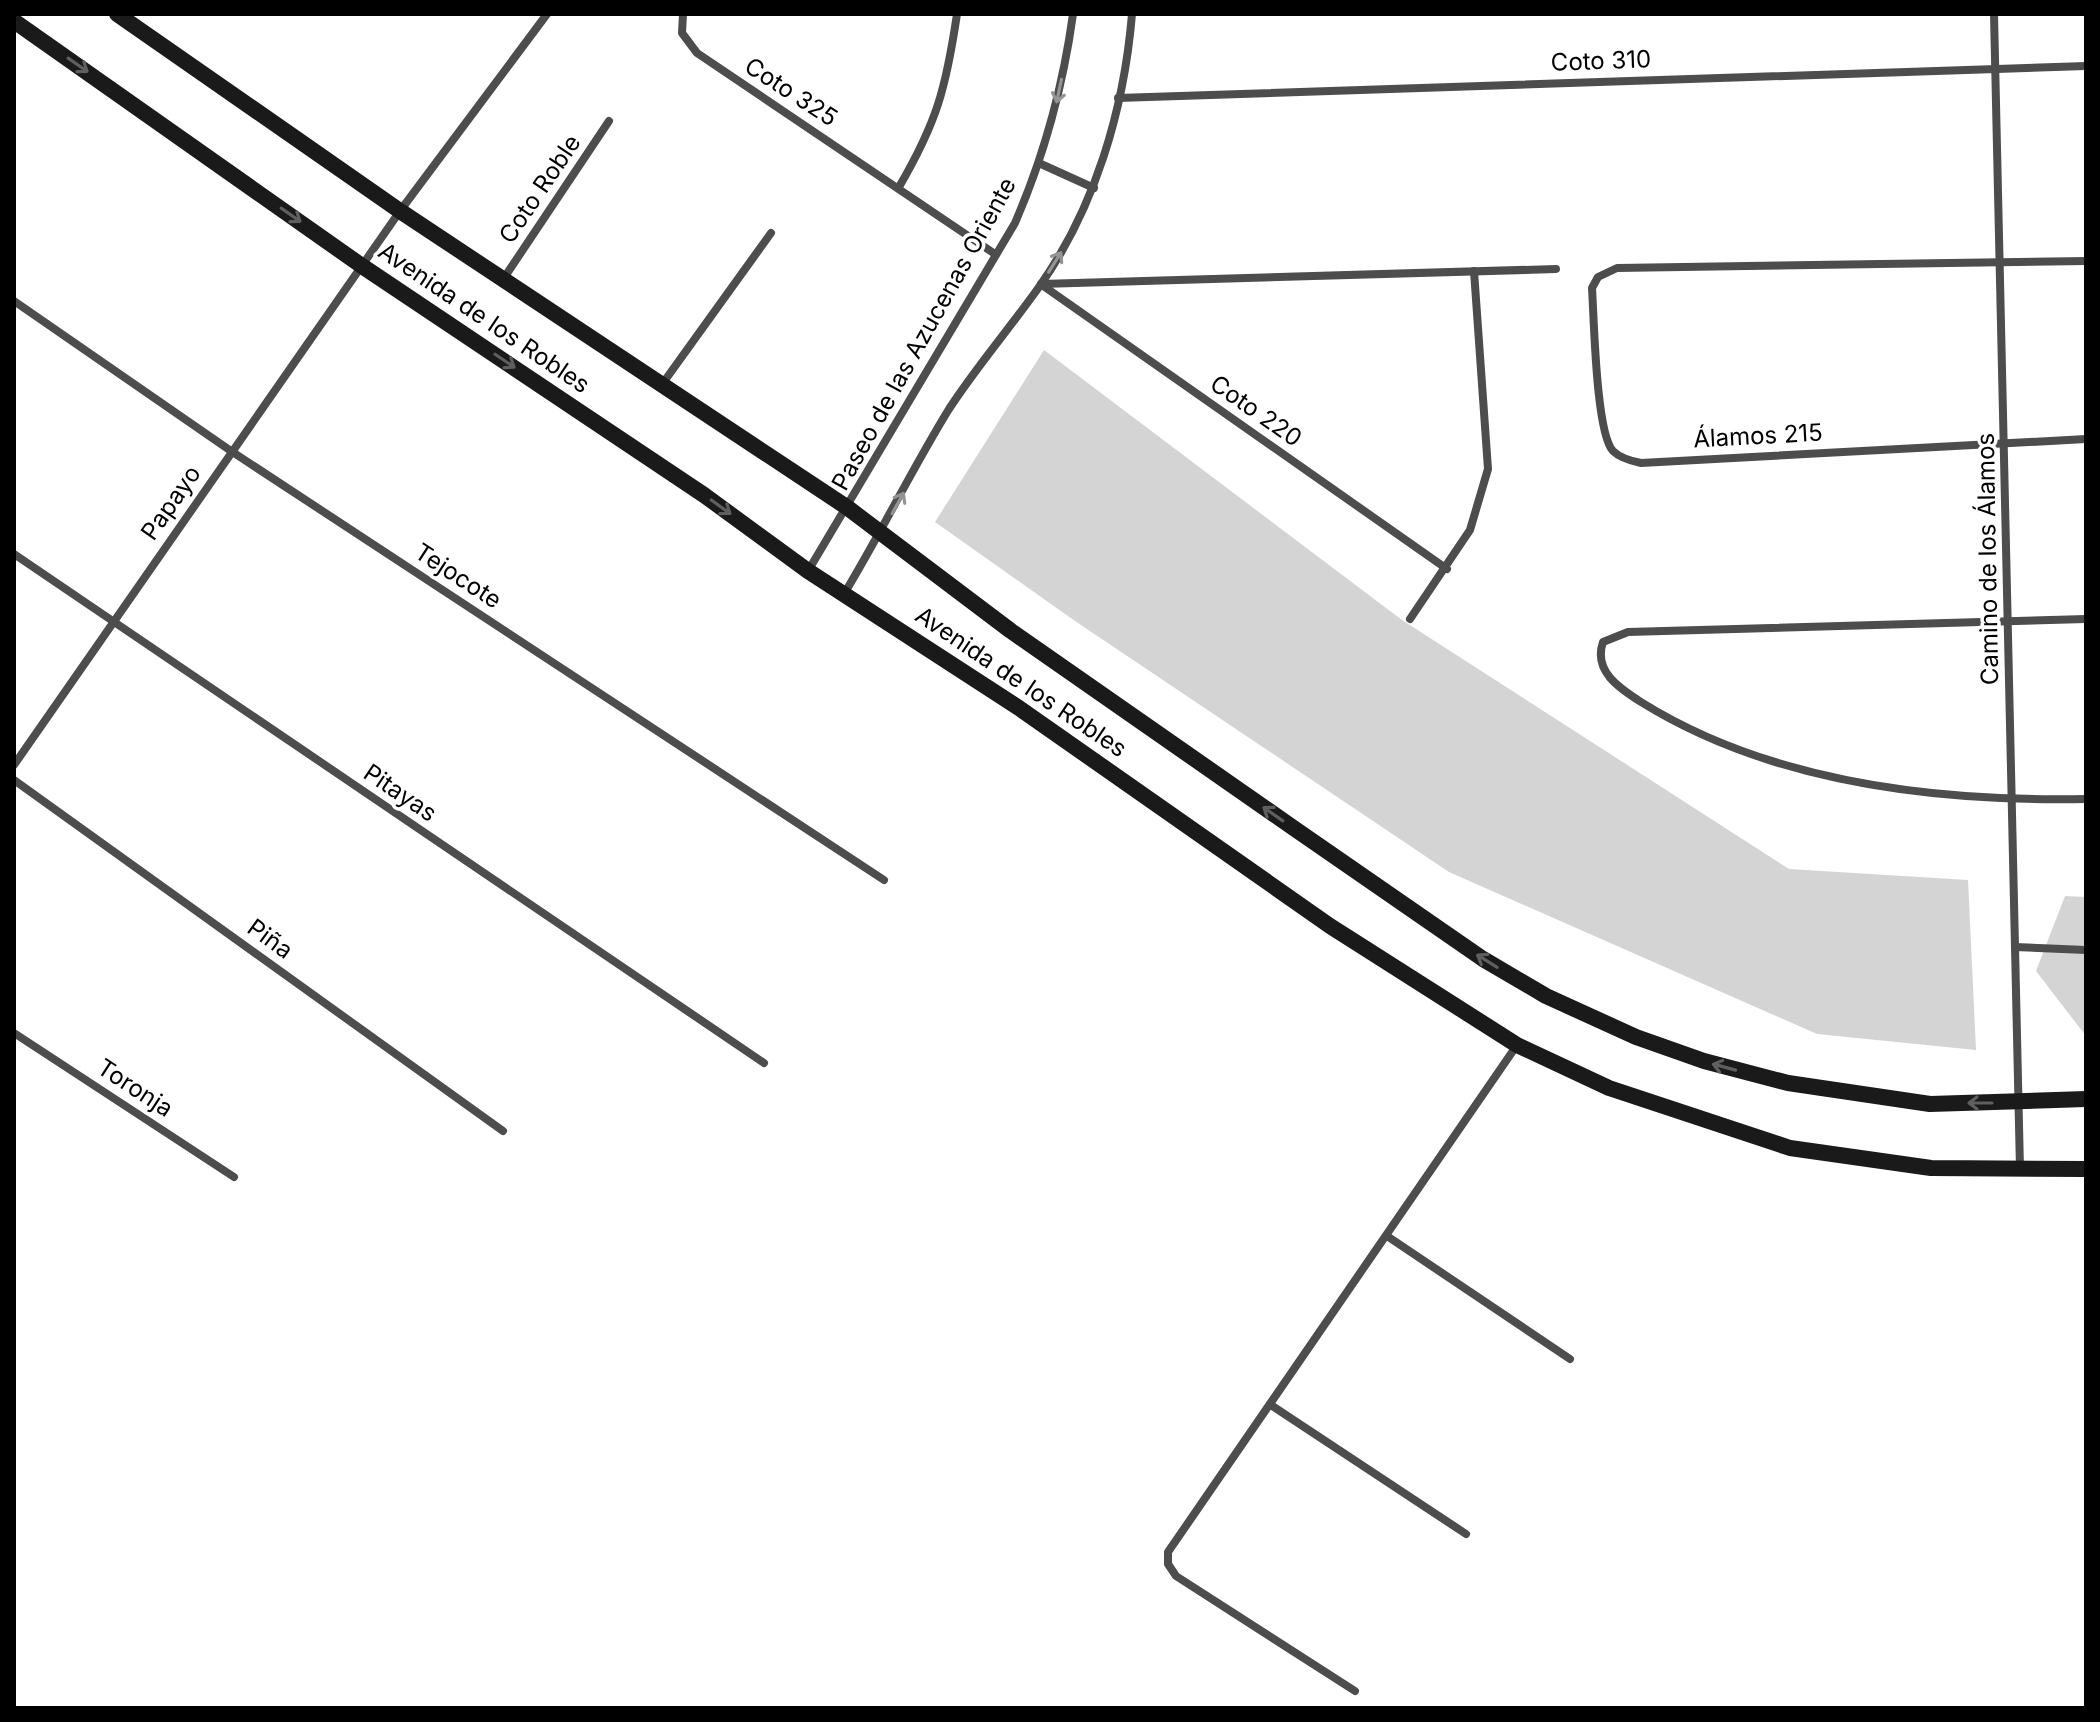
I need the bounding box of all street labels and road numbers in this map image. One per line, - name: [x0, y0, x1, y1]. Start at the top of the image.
- street label: Coto 310: [1550, 44, 1652, 77]
- street label: Coto 325: [739, 51, 843, 132]
- street label: Coto Roble: [493, 129, 586, 249]
- street label: Paseo de las Azucenas Oriente: [825, 172, 1022, 495]
- street label: Avenida de los Robles: [373, 236, 595, 399]
- street label: Coto 220: [1205, 369, 1308, 453]
- street label: Álamos 215: [1692, 417, 1823, 453]
- street label: Camino de los Álamos: [1970, 433, 2004, 685]
- street label: Papayo: [135, 460, 207, 546]
- street label: Tejocote: [409, 537, 507, 614]
- street label: Avenida de los Robles: [910, 600, 1132, 763]
- street label: Pitayas: [358, 758, 442, 827]
- street label: Piña: [242, 913, 299, 965]
- street label: Toronja: [92, 1052, 179, 1123]

